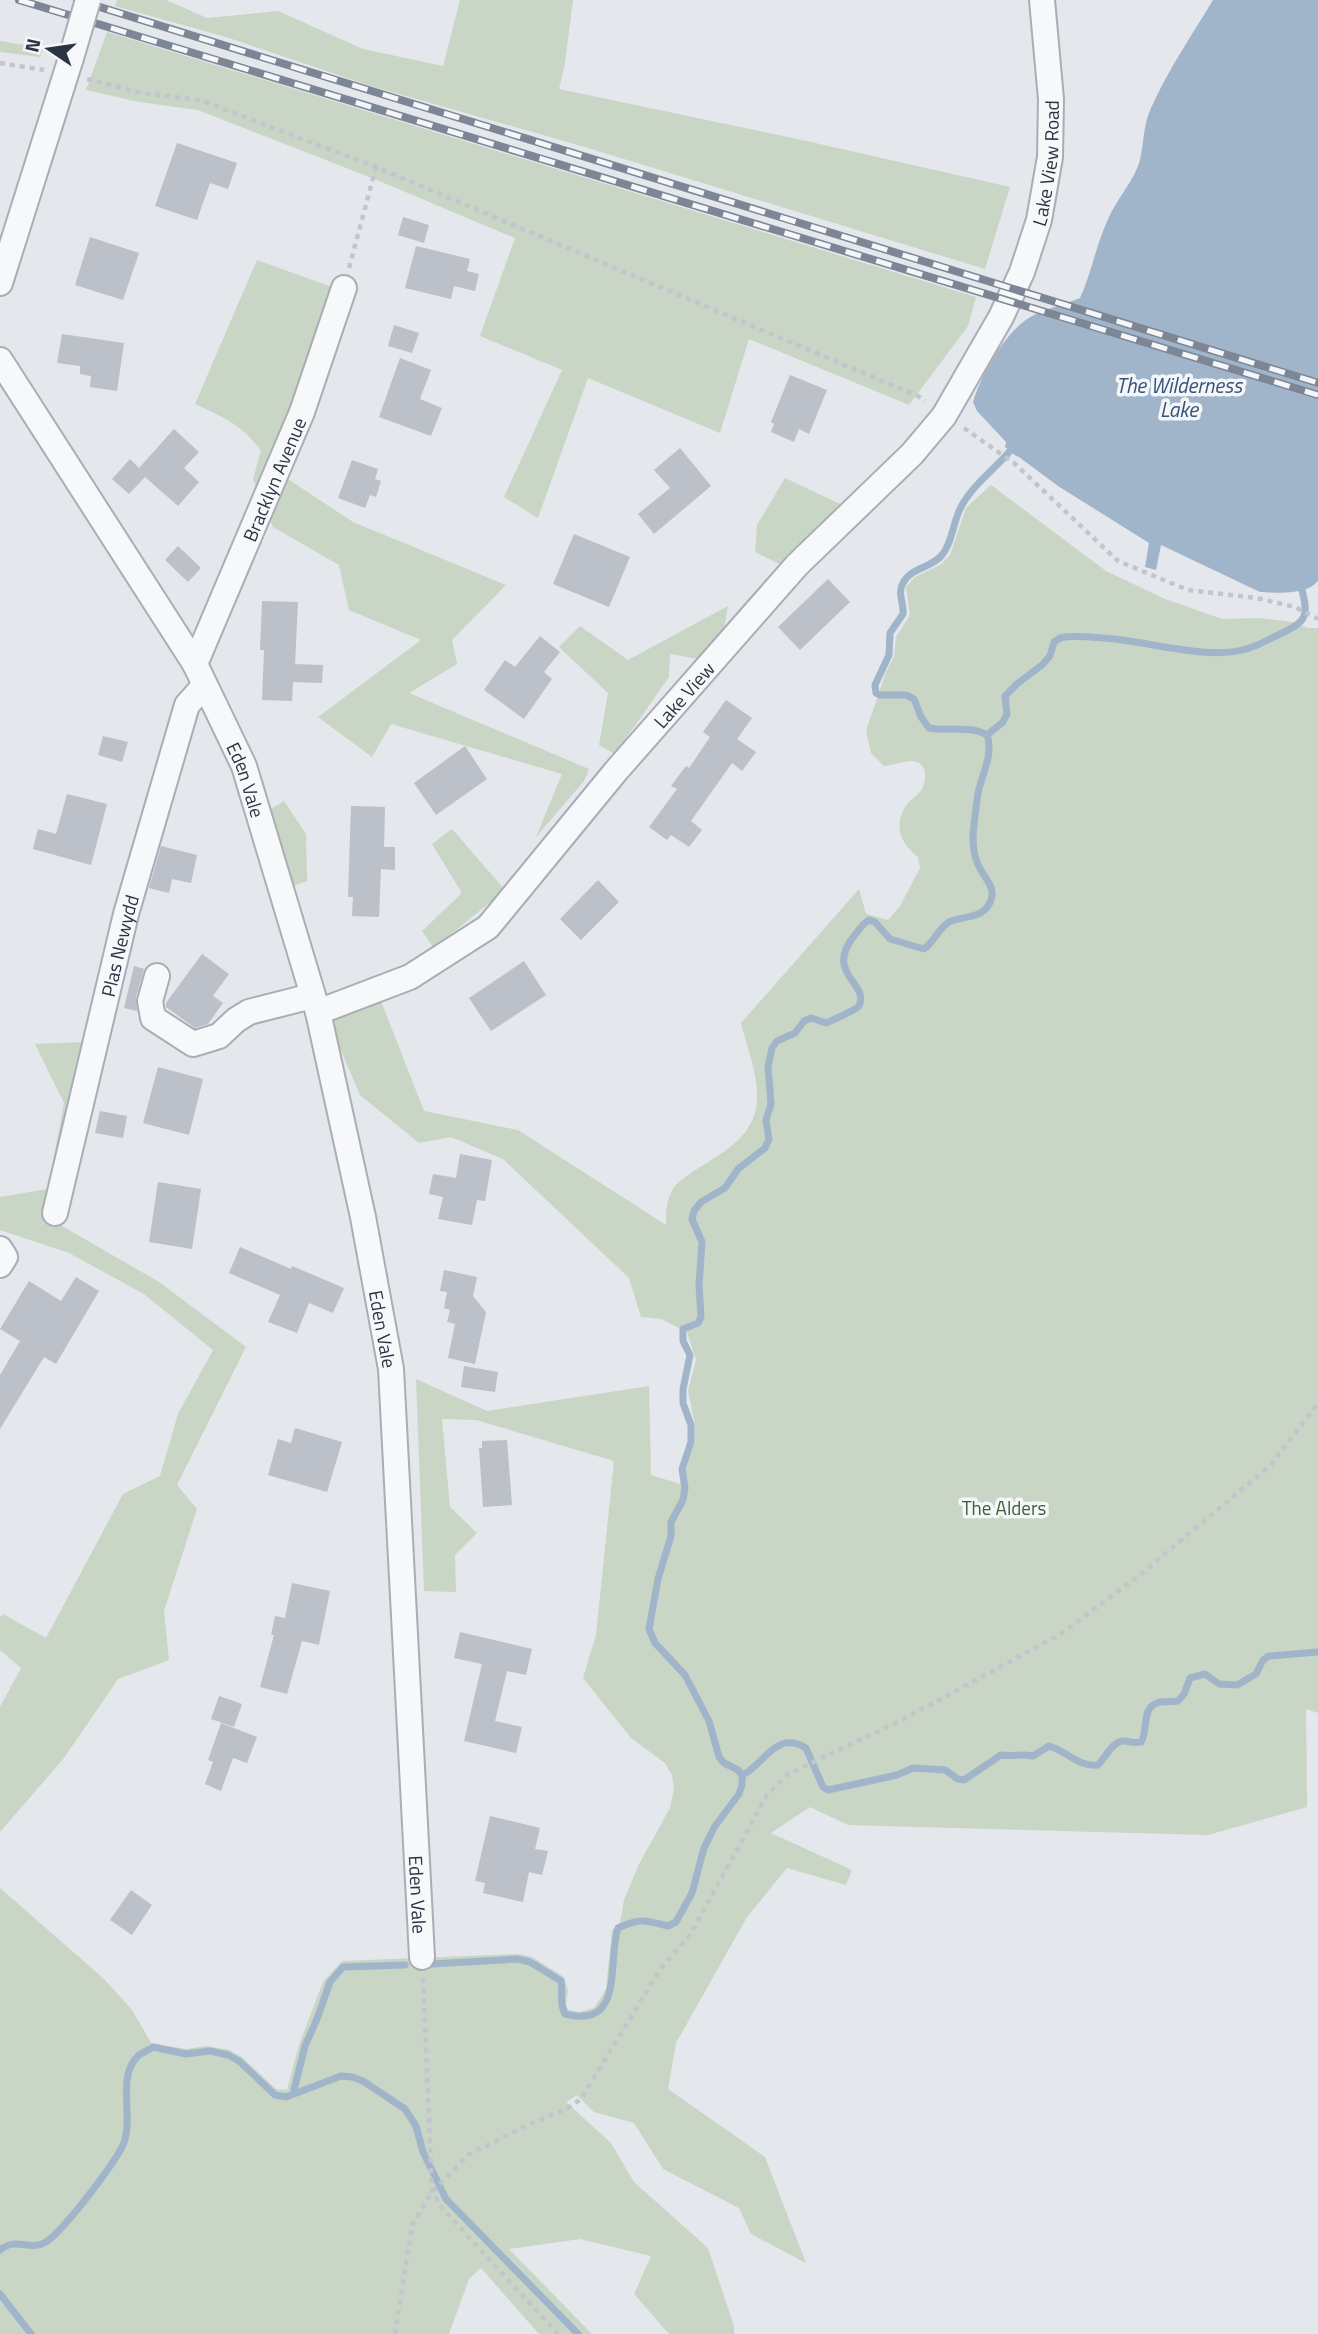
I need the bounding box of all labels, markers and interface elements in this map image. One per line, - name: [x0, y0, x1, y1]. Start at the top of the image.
- north arrow: [14, 14, 84, 84]
- text: N: [16, 35, 48, 55]
- street label: Lake View Road: [1024, 100, 1065, 229]
- water label: The Wilderness Lake: [1116, 369, 1244, 425]
- street label: Bracklyn Avenue: [234, 412, 313, 546]
- street label: Lake View: [646, 654, 721, 734]
- street label: Eden Vale: [220, 737, 273, 821]
- street label: Plas Newydd: [92, 891, 145, 999]
- street label: Eden Vale: [362, 1288, 405, 1370]
- park label: The Alders: [962, 1493, 1047, 1522]
- street label: Eden Vale: [402, 1855, 435, 1935]

